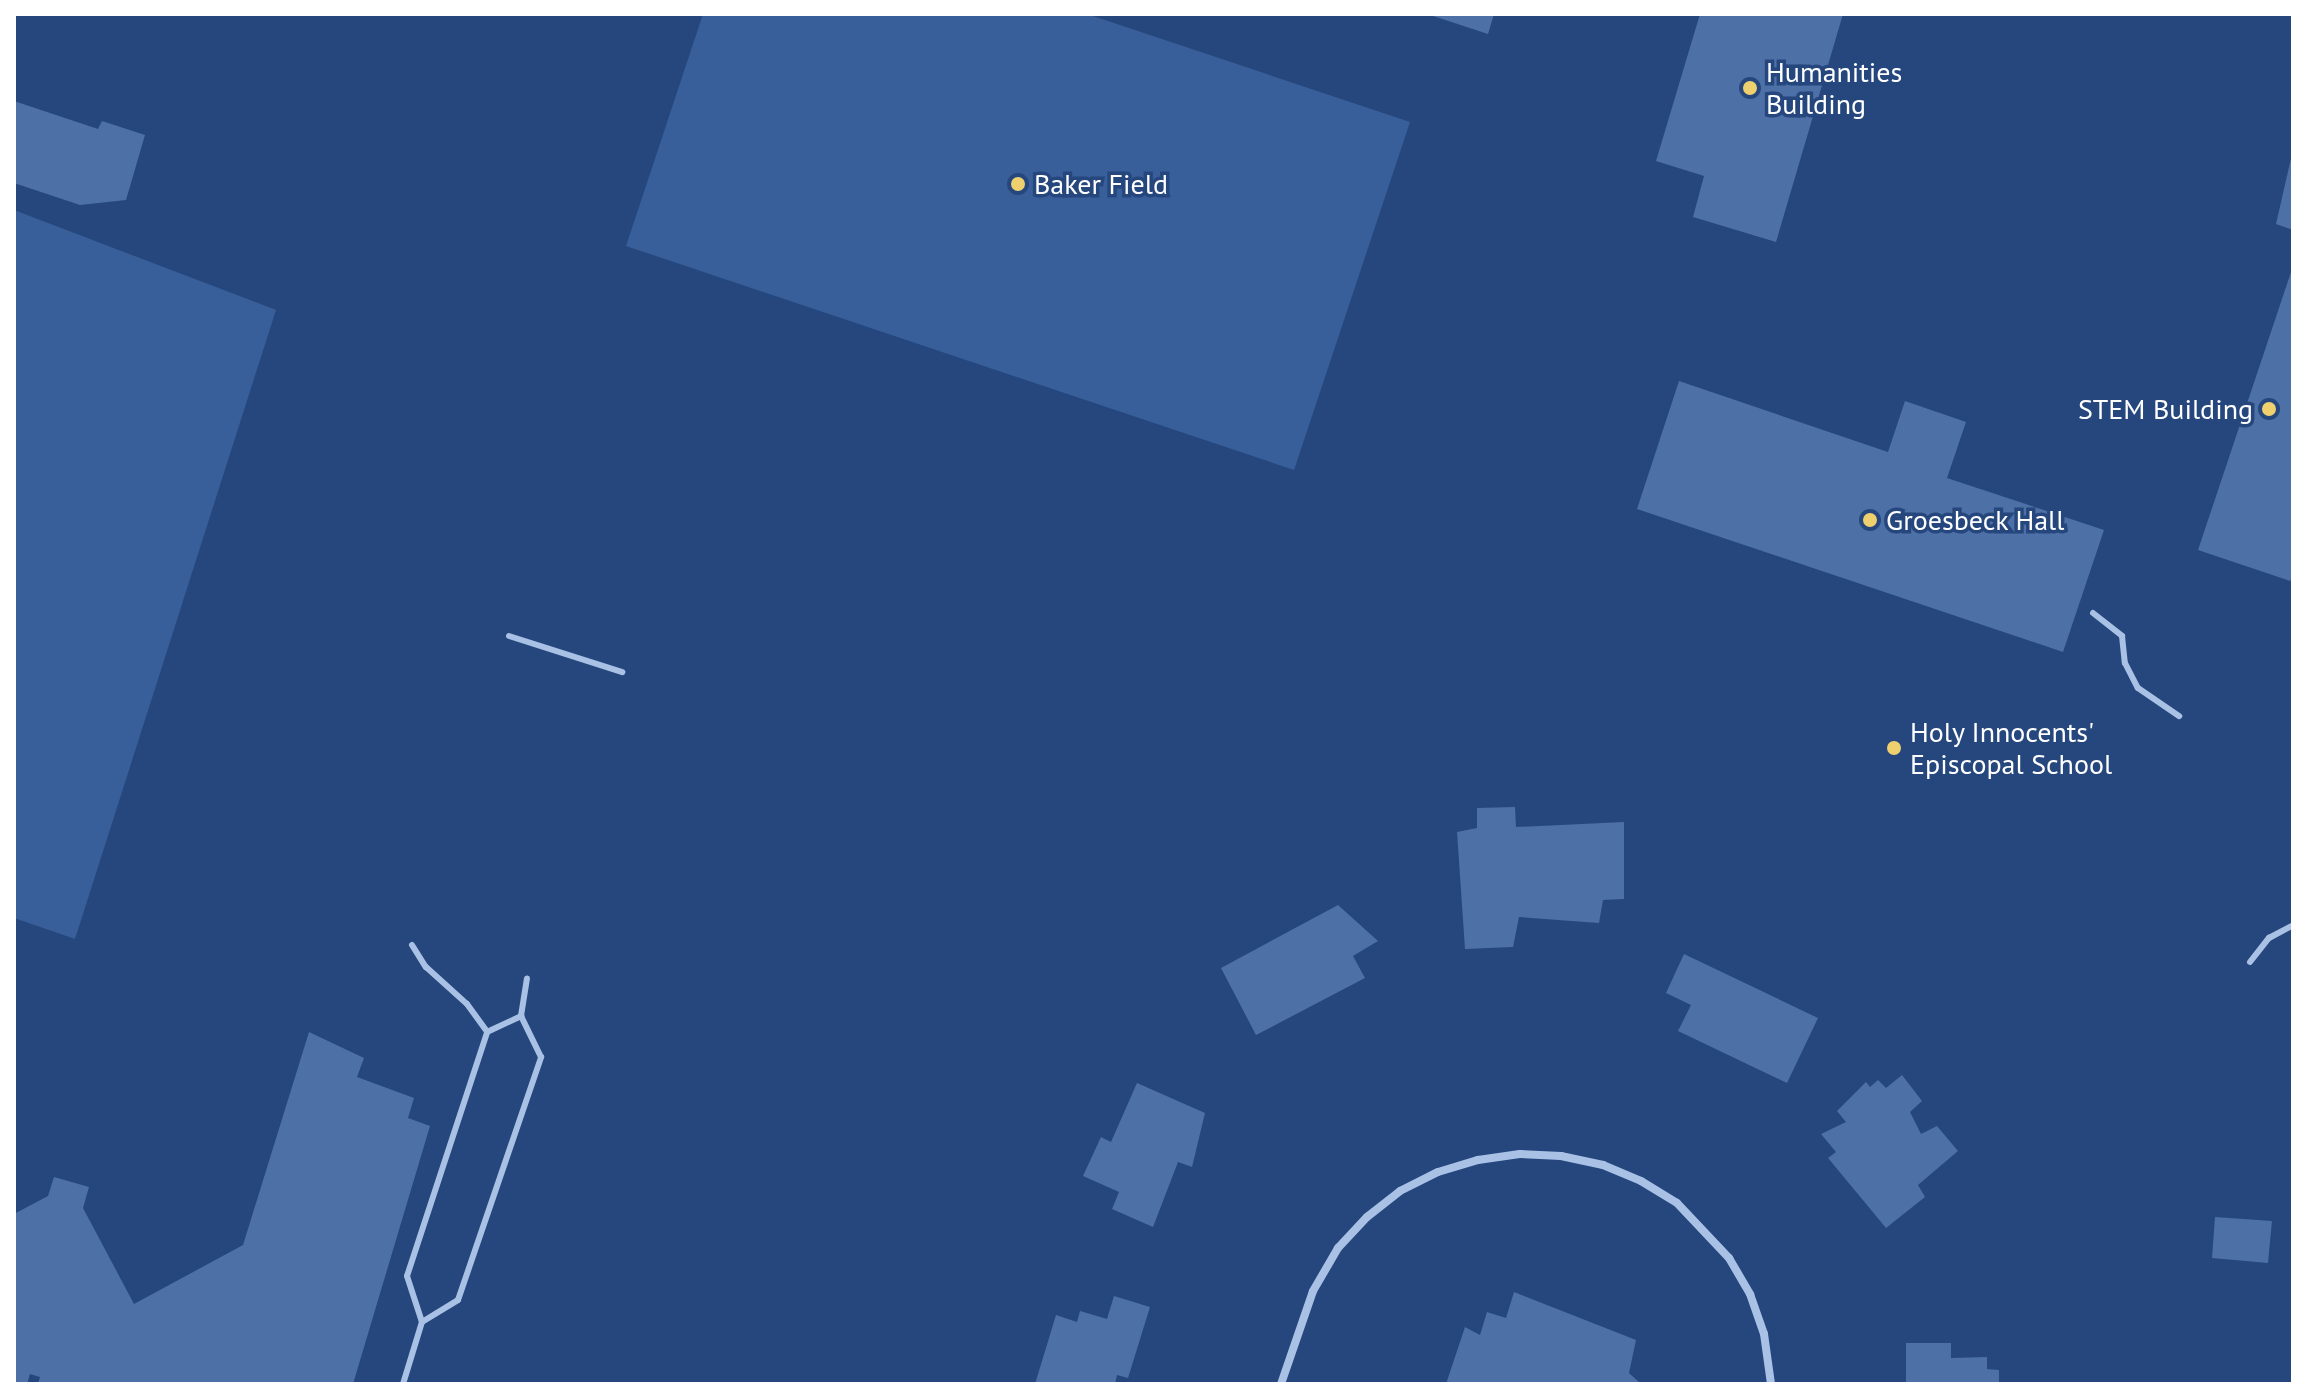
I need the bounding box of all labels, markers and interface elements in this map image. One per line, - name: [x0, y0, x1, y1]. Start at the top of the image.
- place label: Humanities Building: [1766, 55, 1902, 121]
- marker: Humanities Building: [1741, 79, 1759, 97]
- place label: Baker Field: [1034, 167, 1168, 201]
- marker: Baker Field: [1009, 175, 1027, 193]
- place label: STEM Building: [2078, 392, 2253, 426]
- marker: STEM Building: [2260, 400, 2278, 418]
- place label: Groesbeck Hall: [1886, 503, 2065, 537]
- marker: Groesbeck Hall: [1861, 511, 1879, 529]
- place label: Holy Innocents' Episcopal School: [1910, 715, 2112, 781]
- marker: Holy Innocents' Episcopal School: [1885, 739, 1903, 757]

